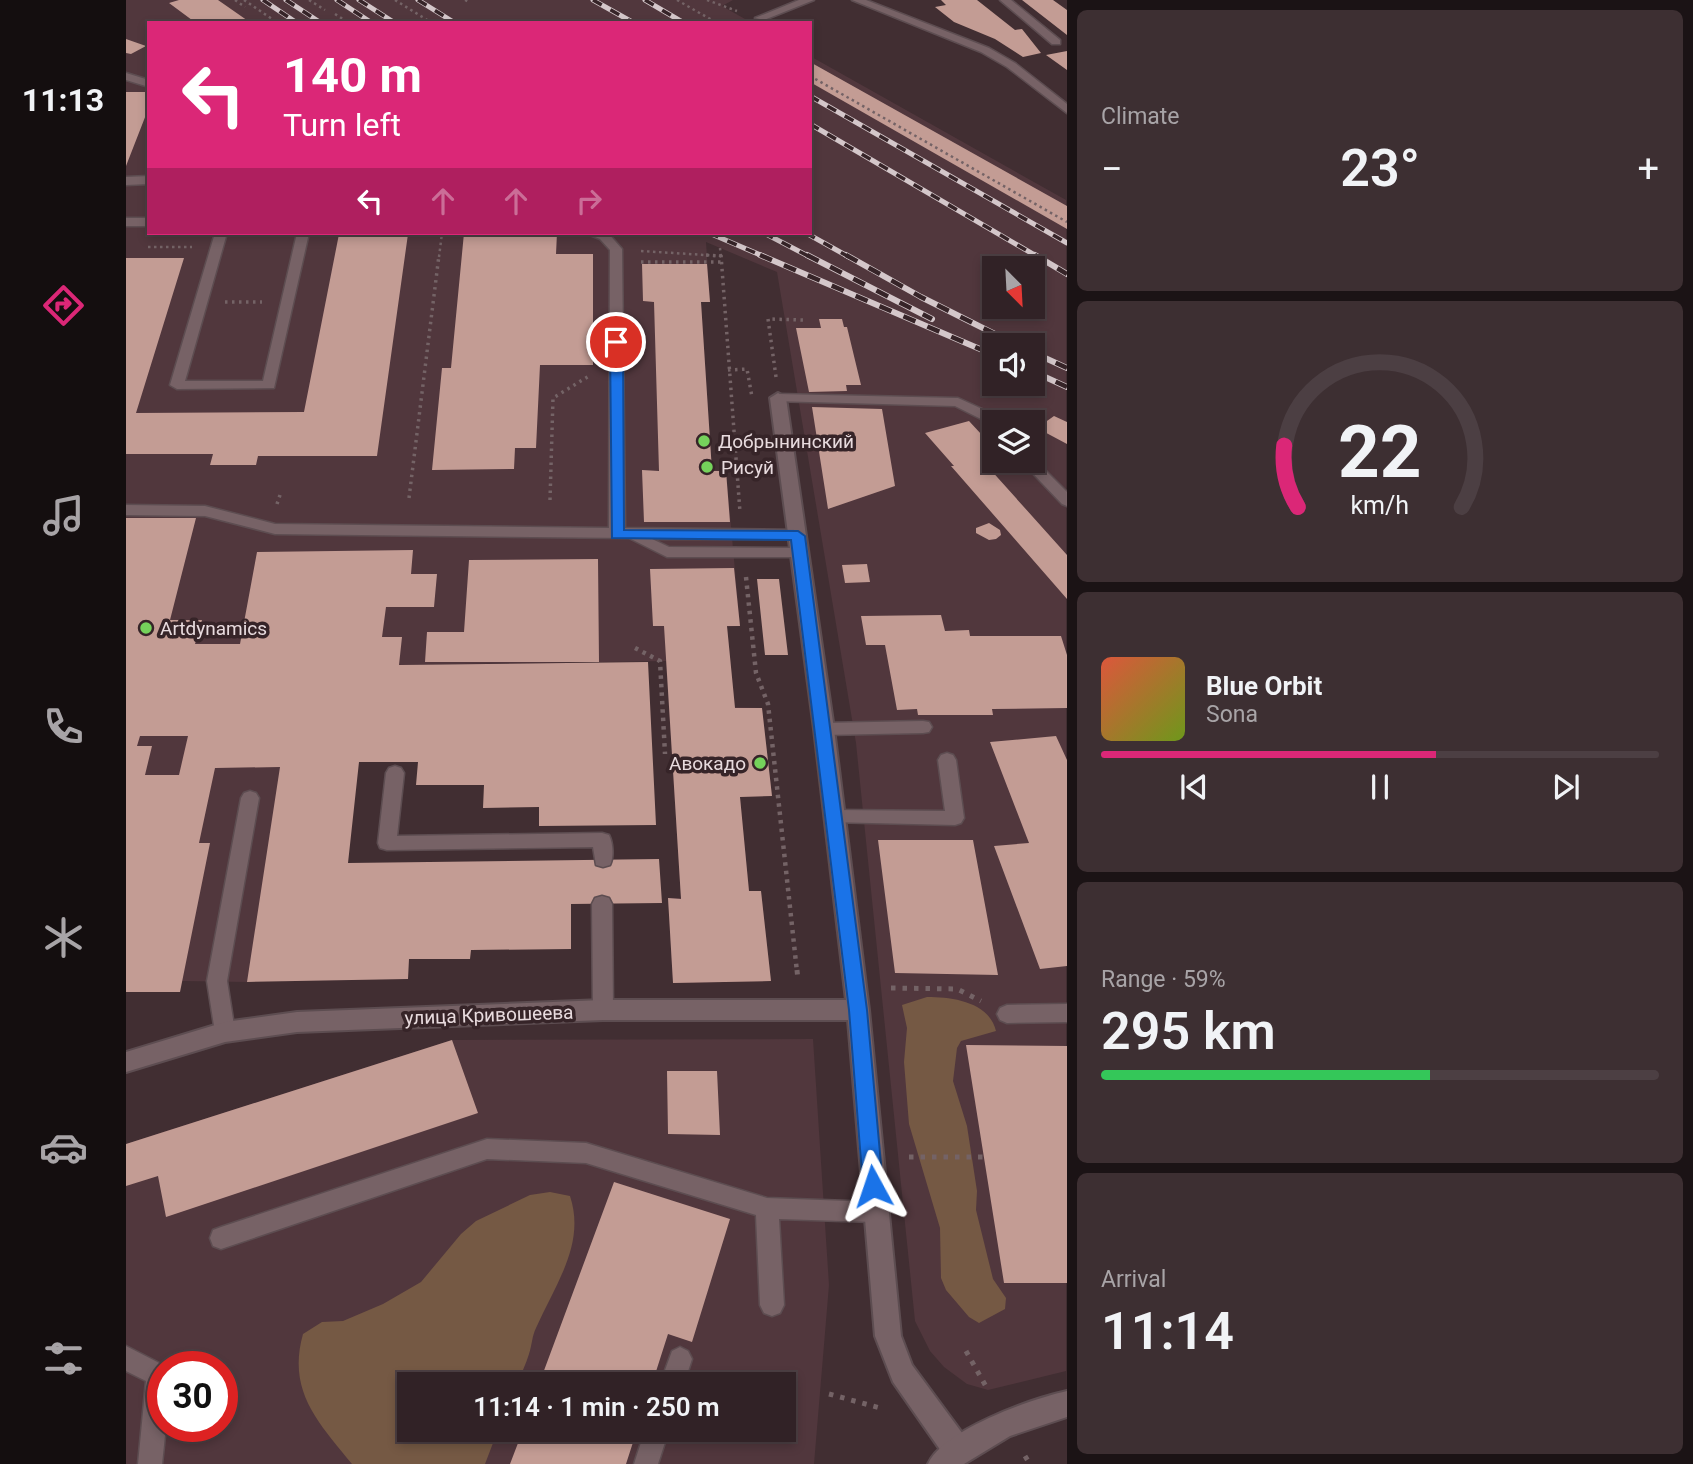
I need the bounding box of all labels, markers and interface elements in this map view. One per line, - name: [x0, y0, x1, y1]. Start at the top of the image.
- text: 140 m: [283, 47, 422, 104]
- icon: left: [168, 49, 259, 140]
- text: 11:13: [22, 81, 104, 119]
- text: Climate: [1101, 103, 1180, 130]
- text: Turn left: [283, 106, 401, 144]
- text: 23°: [1340, 138, 1420, 199]
- text: −: [1101, 147, 1123, 191]
- text: +: [1637, 147, 1659, 191]
- icon: left: [351, 182, 389, 220]
- icon: ahead: [424, 182, 462, 220]
- icon: ahead: [497, 182, 535, 220]
- icon: right: [570, 182, 608, 220]
- north arrow: [982, 256, 1045, 318]
- map controls: [982, 256, 1045, 473]
- icon: directions: [39, 281, 88, 330]
- pin: [586, 312, 646, 372]
- icon: arrive: [597, 323, 635, 361]
- button: sound: [982, 333, 1045, 396]
- button: layers: [982, 410, 1045, 473]
- text: 22: [1338, 410, 1422, 496]
- place label: Добрынинский: [718, 430, 854, 453]
- marker: Добрынинский: [696, 433, 712, 449]
- place label: Рисуй: [721, 456, 774, 479]
- marker: Рисуй: [699, 459, 715, 475]
- icon: music: [39, 491, 88, 540]
- text: km/h: [1351, 491, 1409, 520]
- place label: Artdynamics: [160, 617, 267, 640]
- marker: Artdynamics: [138, 620, 154, 636]
- text: Blue Orbit: [1206, 671, 1322, 701]
- text: Sona: [1206, 701, 1258, 728]
- icon: phone: [39, 702, 88, 751]
- place label: Авокадо: [669, 752, 746, 775]
- marker: Авокадо: [752, 755, 768, 771]
- icon: previous: [1175, 768, 1213, 806]
- icon: pause: [1361, 768, 1399, 806]
- icon: next: [1547, 768, 1585, 806]
- icon: climate: [39, 913, 88, 962]
- text: Range · 59%: [1101, 966, 1226, 993]
- street label: улица Кривошеева: [404, 1001, 574, 1029]
- text: 295 km: [1101, 1001, 1276, 1062]
- icon: car: [39, 1123, 88, 1172]
- position arrow: [836, 1149, 910, 1223]
- text: Arrival: [1101, 1266, 1166, 1293]
- text: 11:14: [1101, 1301, 1234, 1362]
- icon: filters: [39, 1334, 88, 1383]
- speed limit sign: 30: [147, 1351, 238, 1442]
- text: 11:14 · 1 min · 250 m: [473, 1392, 720, 1422]

